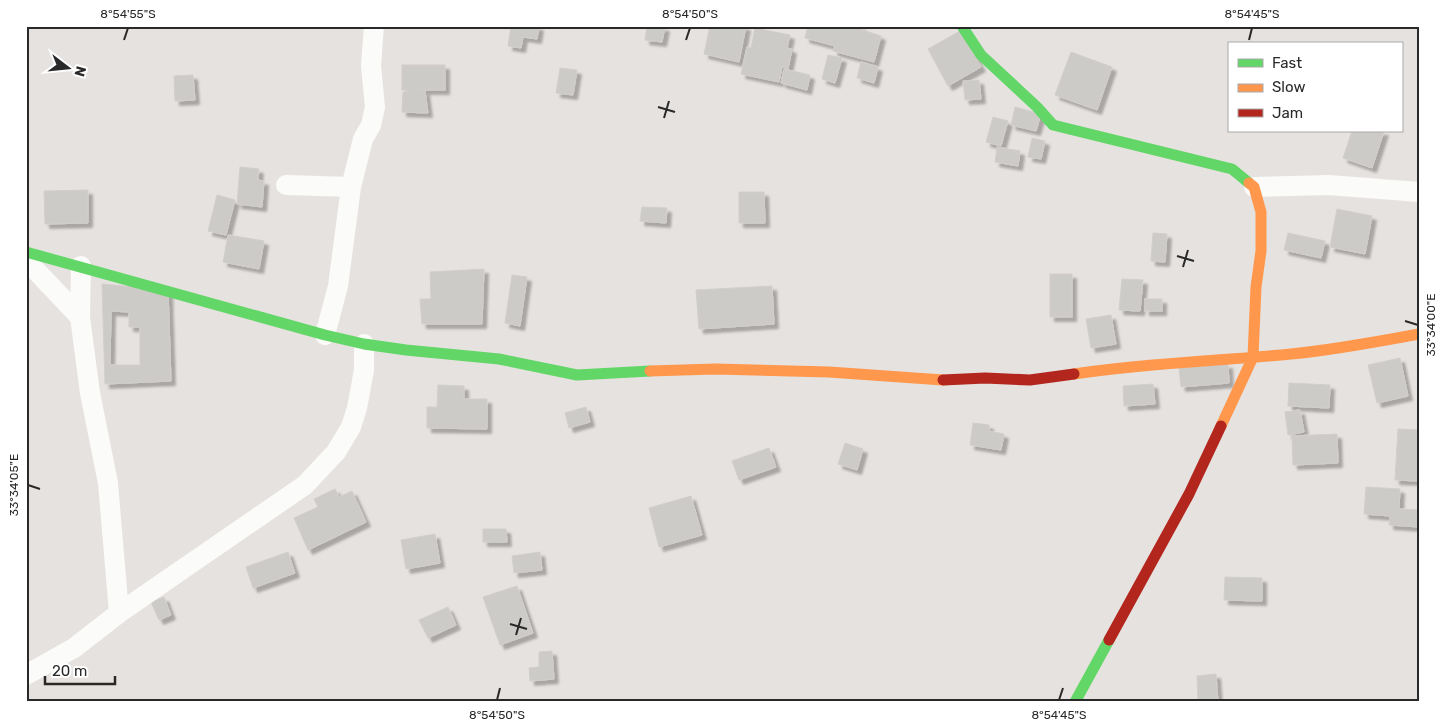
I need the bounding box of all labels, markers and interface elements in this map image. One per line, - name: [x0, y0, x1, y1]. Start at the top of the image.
- text: 8°54'55"S: [100, 7, 156, 21]
- text: 8°54'50"S: [662, 7, 718, 21]
- text: 8°54'45"S: [1224, 7, 1280, 21]
- north arrow: [42, 42, 92, 92]
- legend: [1228, 42, 1402, 132]
- text: Fast: [1272, 54, 1302, 72]
- text: N: [70, 64, 90, 79]
- text: Slow: [1272, 78, 1305, 96]
- text: Jam: [1272, 104, 1303, 122]
- text: 33°34'00"E: [1424, 293, 1438, 357]
- text: 33°34'05"E: [7, 454, 21, 516]
- scale bar: [45, 653, 115, 685]
- text: 20 m: [52, 662, 87, 680]
- text: 8°54'50"S: [469, 708, 525, 722]
- text: 8°54'45"S: [1031, 708, 1087, 722]

